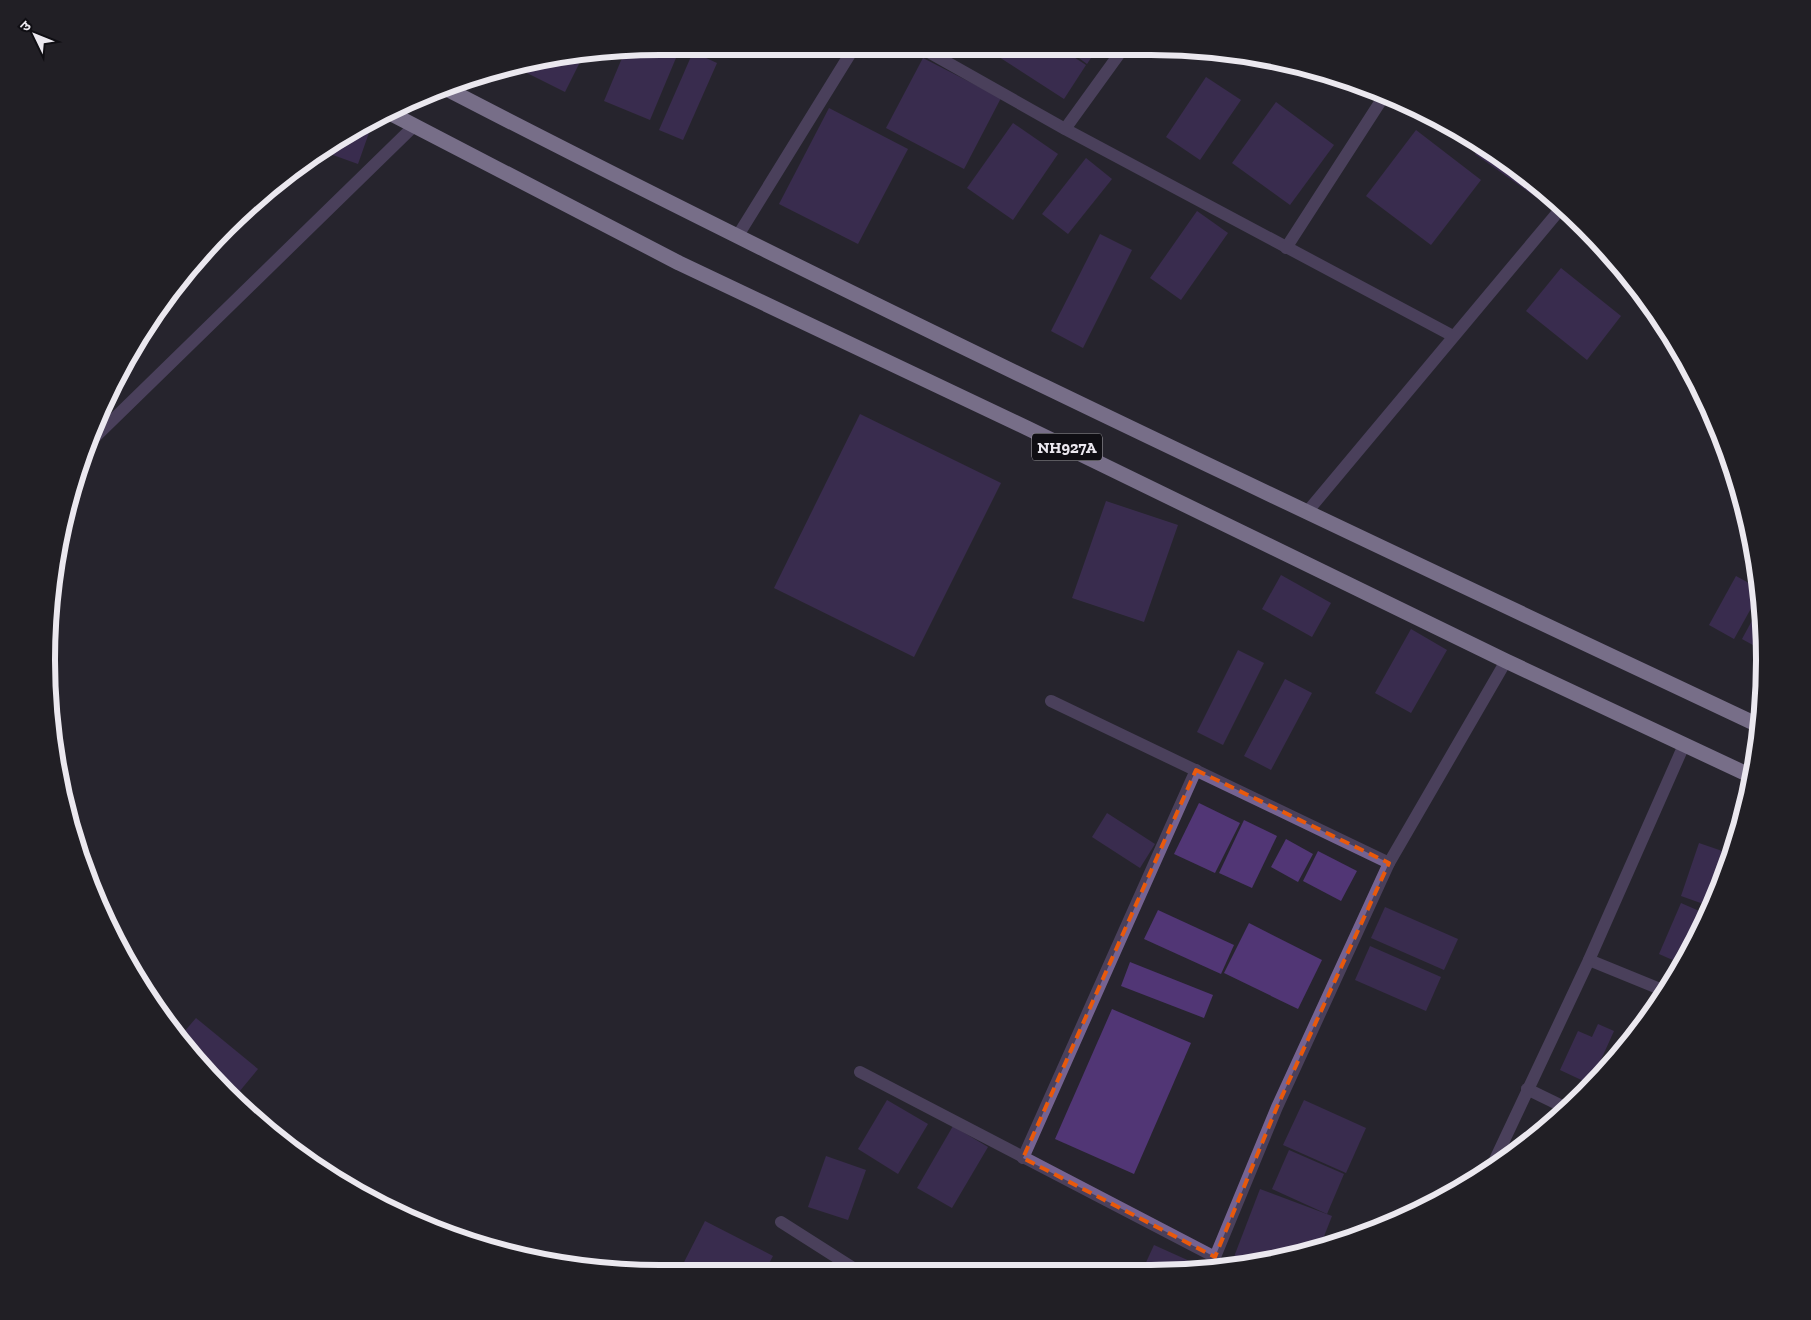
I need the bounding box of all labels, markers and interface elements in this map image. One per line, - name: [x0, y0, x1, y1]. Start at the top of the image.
- north arrow: [10, 10, 60, 60]
- text: उ: [17, 17, 35, 35]
- road number: NH927A: [1032, 434, 1102, 461]

